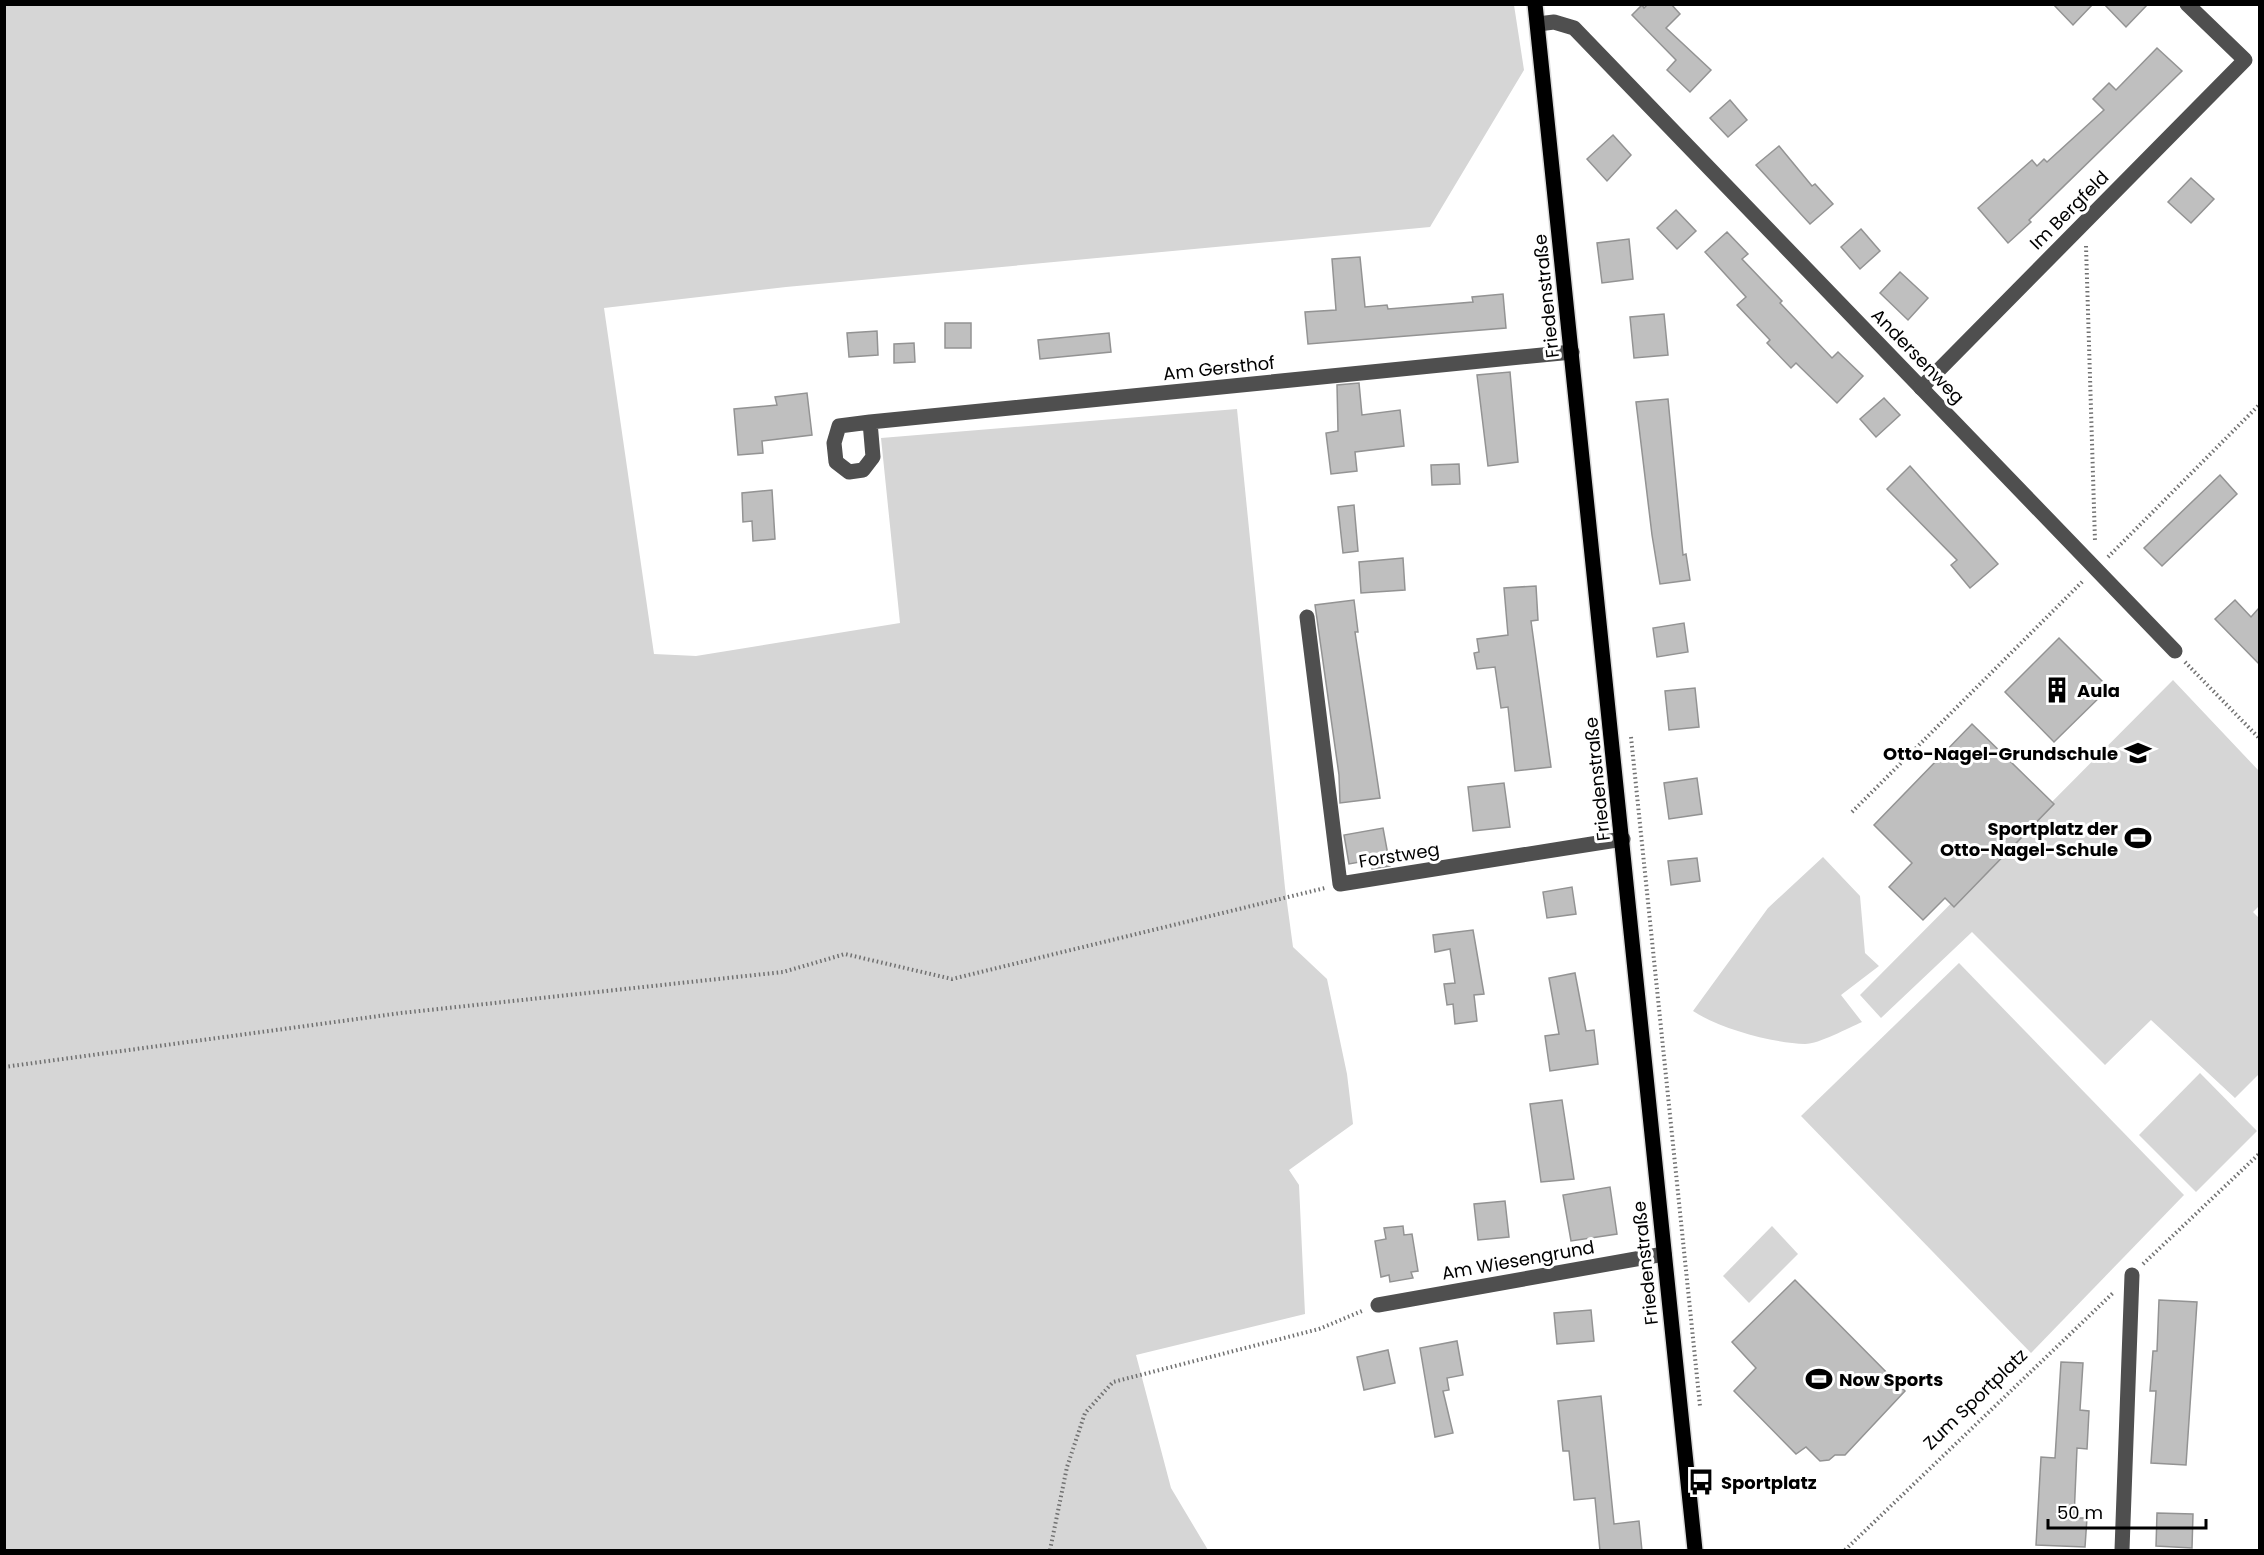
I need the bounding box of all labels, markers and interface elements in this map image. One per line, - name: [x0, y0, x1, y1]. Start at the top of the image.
- street label: Im Bergfeld: [2024, 165, 2114, 255]
- street label: Friedenstraße: [1527, 233, 1565, 359]
- street label: Andersenweg: [1866, 303, 1970, 409]
- street label: Am Gersthof: [1162, 350, 1276, 386]
- building icon: Aula: [2042, 675, 2072, 705]
- place label: Aula: [2077, 678, 2120, 703]
- street label: Friedenstraße: [1578, 716, 1616, 842]
- school or university icon: Otto-Nagel-Grundschule: [2123, 738, 2153, 768]
- place label: Otto-Nagel-Grundschule: [1883, 741, 2118, 766]
- place label: Sportplatz der Otto-Nagel-Schule: [1940, 816, 2118, 862]
- sports icon: Sportplatz der Otto-Nagel-Schule: [2123, 823, 2153, 853]
- street label: Forstweg: [1357, 836, 1441, 874]
- street label: Friedenstraße: [1626, 1200, 1664, 1326]
- street label: Am Wiesengrund: [1440, 1234, 1596, 1286]
- street label: Zum Sportplatz: [1918, 1343, 2032, 1455]
- sports icon: Now Sports: [1804, 1364, 1834, 1394]
- place label: Now Sports: [1839, 1367, 1943, 1392]
- bus stop icon: Sportplatz: [1686, 1467, 1716, 1497]
- place label: Sportplatz: [1721, 1470, 1817, 1495]
- scale bar: [2048, 1492, 2206, 1530]
- text: 50 m: [2057, 1500, 2103, 1525]

